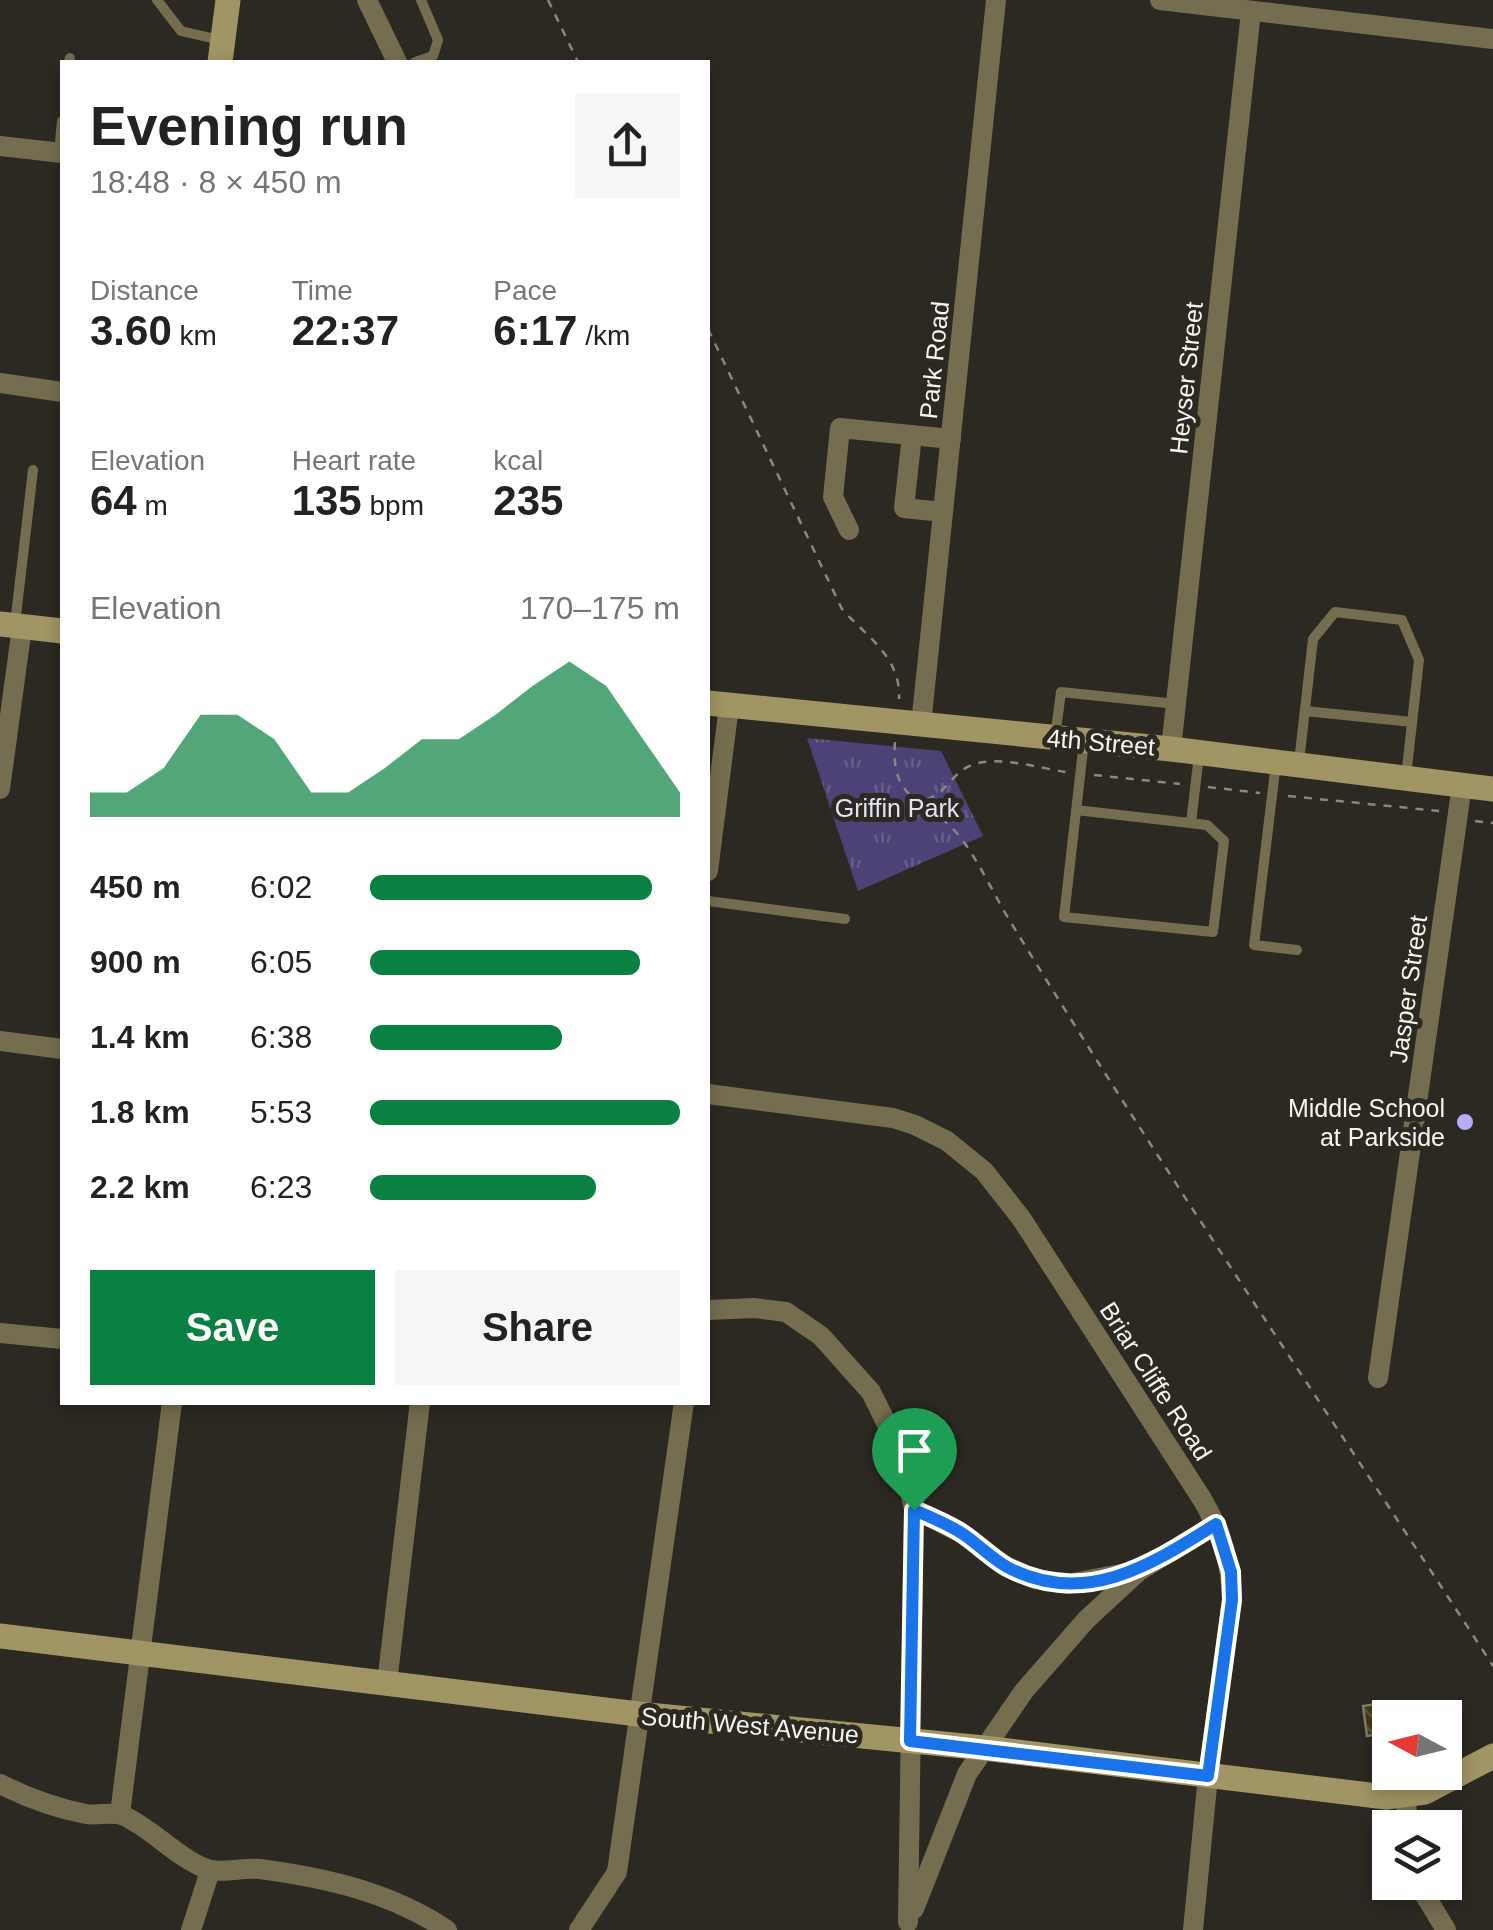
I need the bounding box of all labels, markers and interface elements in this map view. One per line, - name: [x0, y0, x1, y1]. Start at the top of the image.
- button: share: [575, 93, 680, 198]
- text: Evening run: [90, 95, 408, 157]
- text: 18:48 · 8 × 450 m: [90, 164, 342, 200]
- text: Distance: [90, 275, 199, 306]
- text: Time: [292, 275, 353, 306]
- text: Pace: [493, 275, 557, 306]
- street label: Park Road: [914, 300, 954, 420]
- street label: Heyser Street: [1164, 300, 1208, 455]
- text: 3.60: [90, 307, 172, 354]
- text: 22:37: [292, 307, 399, 354]
- text: 6:17: [493, 307, 577, 354]
- text: km: [172, 320, 217, 351]
- text: /km: [577, 320, 630, 351]
- text: Elevation: [90, 445, 205, 476]
- text: Heart rate: [292, 445, 416, 476]
- text: kcal: [493, 445, 543, 476]
- text: 64: [90, 477, 137, 524]
- text: 135: [292, 477, 362, 524]
- text: 235: [493, 477, 563, 524]
- text: m: [137, 490, 168, 521]
- text: bpm: [362, 490, 424, 521]
- text: Elevation: [90, 590, 222, 626]
- text: 170–175 m: [520, 590, 680, 626]
- street label: 4th Street: [1046, 723, 1156, 761]
- park label: Griffin Park: [835, 794, 960, 822]
- text: 450 m: [90, 869, 181, 905]
- text: 6:02: [250, 869, 312, 905]
- street label: Jasper Street: [1384, 913, 1432, 1065]
- text: 900 m: [90, 944, 181, 980]
- text: 6:05: [250, 944, 312, 980]
- text: 1.4 km: [90, 1019, 190, 1055]
- text: 6:38: [250, 1019, 312, 1055]
- text: 1.8 km: [90, 1094, 190, 1130]
- text: 5:53: [250, 1094, 312, 1130]
- place label: Middle School at Parkside: [1288, 1094, 1445, 1151]
- marker: Middle School at Parkside: [1454, 1111, 1476, 1133]
- text: 2.2 km: [90, 1169, 190, 1205]
- text: 6:23: [250, 1169, 312, 1205]
- button: Save: [90, 1270, 375, 1385]
- button: Share: [395, 1270, 680, 1385]
- street label: Briar Cliffe Road: [1094, 1297, 1218, 1465]
- pin: [872, 1408, 957, 1511]
- icon: arrive: [887, 1423, 942, 1478]
- north arrow: [1372, 1700, 1462, 1790]
- map controls: [1372, 1700, 1462, 1900]
- street label: South West Avenue: [640, 1702, 860, 1748]
- button: layers: [1372, 1810, 1462, 1900]

